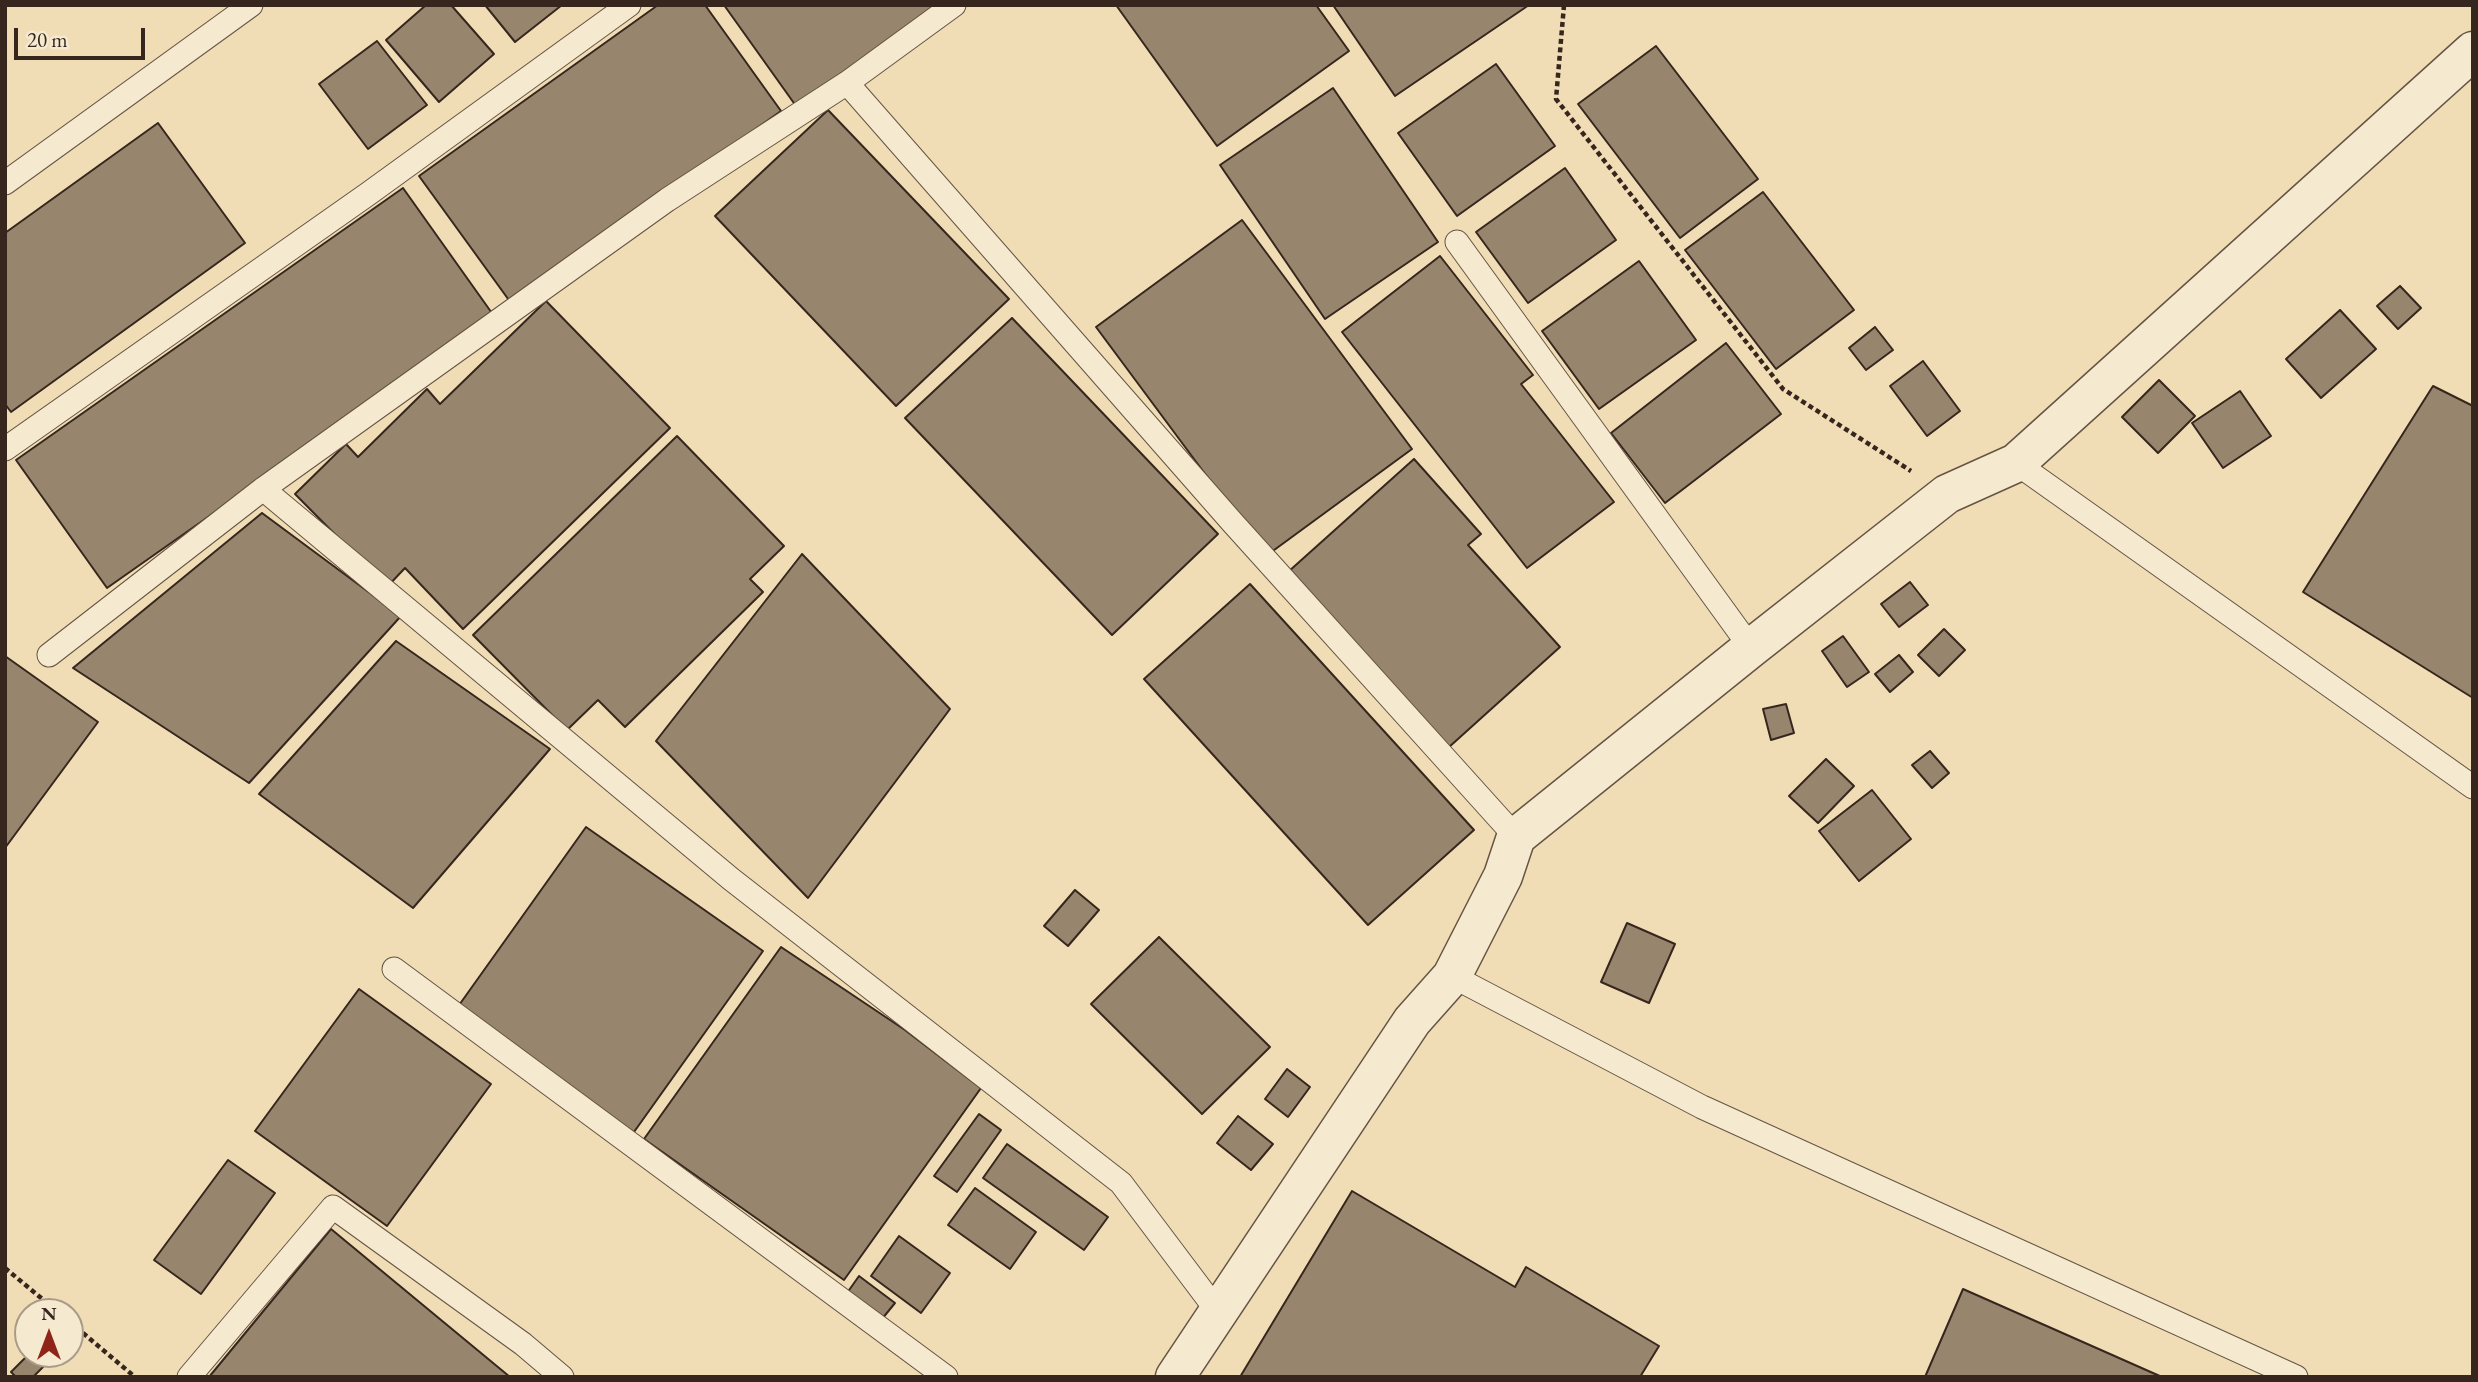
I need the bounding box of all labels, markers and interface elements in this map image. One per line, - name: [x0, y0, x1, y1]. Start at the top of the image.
- scale bar: [18, 14, 149, 58]
- text: 20 m: [27, 26, 68, 53]
- north arrow: [14, 1298, 84, 1368]
- text: N: [41, 1301, 57, 1326]

